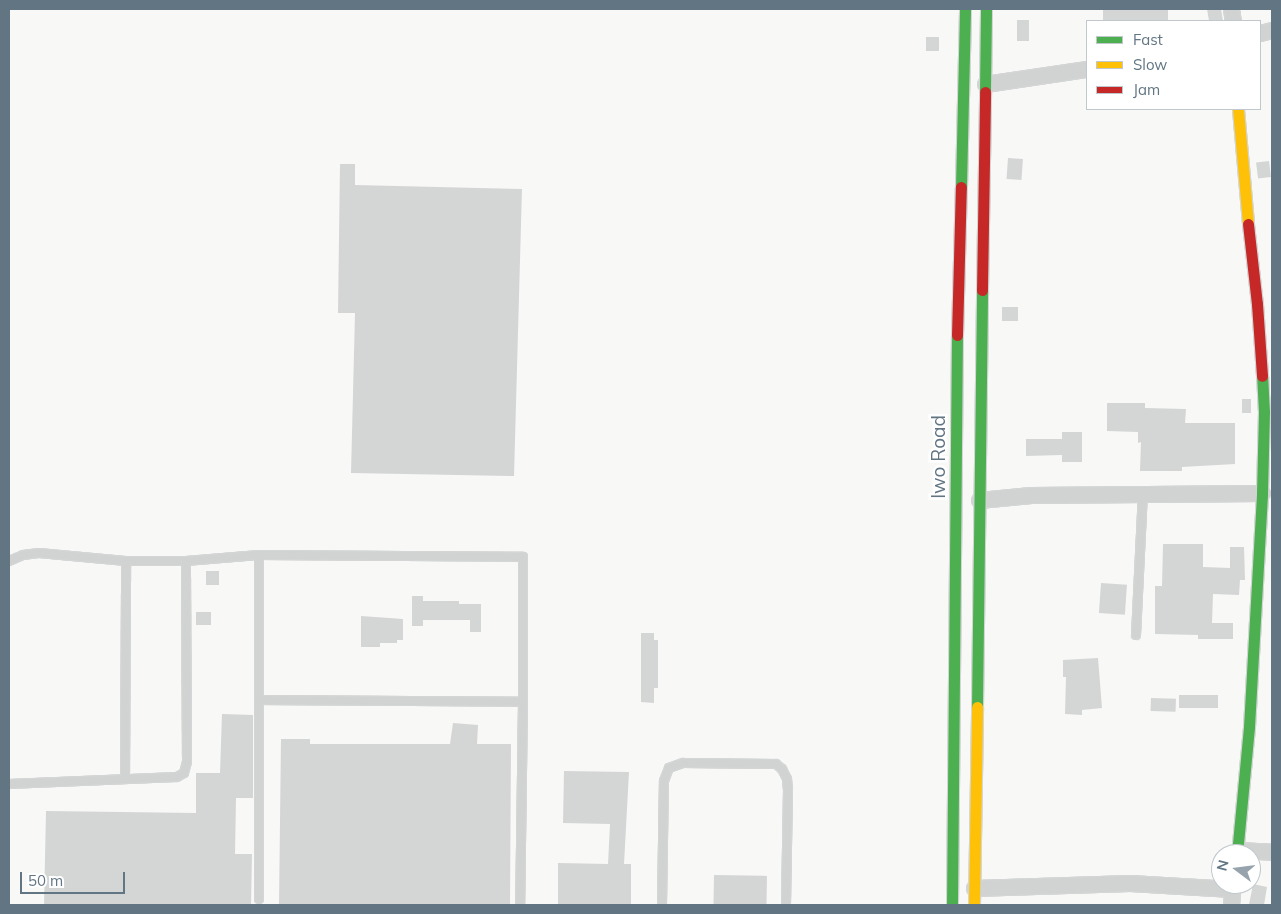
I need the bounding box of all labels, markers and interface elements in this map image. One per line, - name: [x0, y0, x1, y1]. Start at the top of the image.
- legend: [1086, 20, 1261, 110]
- text: Fast: [1133, 30, 1163, 49]
- text: Slow: [1133, 55, 1167, 74]
- text: Jam: [1133, 80, 1160, 99]
- street label: Iwo Road: [928, 415, 950, 499]
- north arrow: [1211, 844, 1261, 894]
- text: N: [1212, 858, 1233, 873]
- scale bar: [22, 862, 128, 894]
- text: 50 m: [28, 871, 63, 890]

